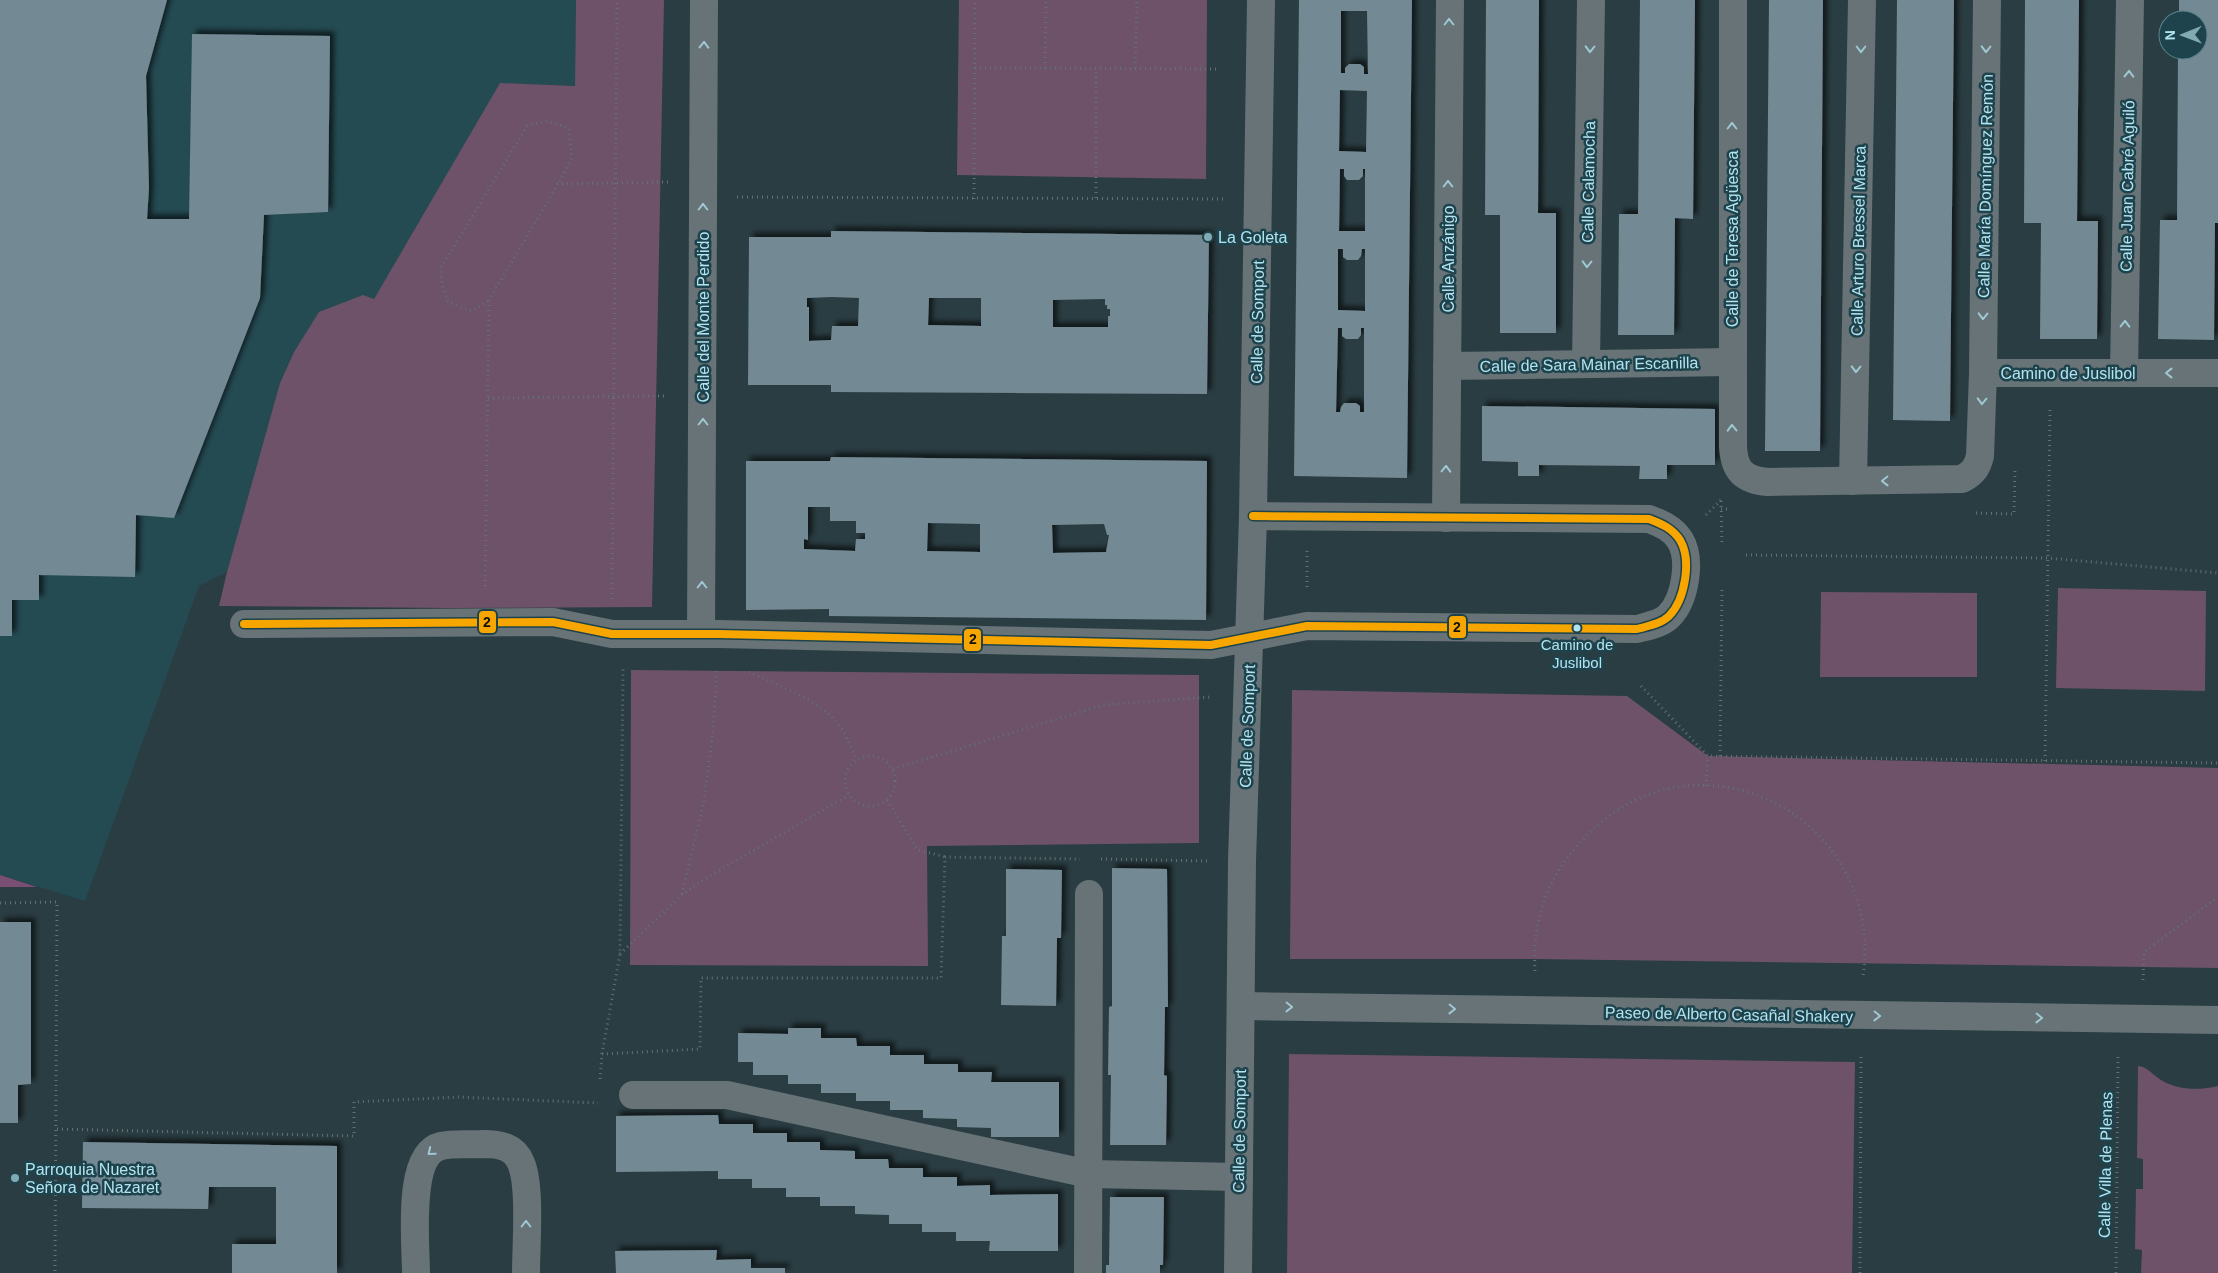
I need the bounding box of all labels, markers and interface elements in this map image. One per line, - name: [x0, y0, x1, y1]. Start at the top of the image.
- north arrow: [2158, 10, 2208, 60]
- one-way arrow: [1444, 18, 1455, 26]
- text: N: [2162, 30, 2178, 40]
- one-way arrow: [699, 40, 709, 48]
- one-way arrow: [1585, 45, 1595, 53]
- one-way arrow: [1856, 45, 1867, 53]
- one-way arrow: [1981, 45, 1992, 53]
- one-way arrow: [2124, 70, 2134, 78]
- street label: Calle María Domínguez Remón: [1975, 74, 1996, 298]
- street label: Calle Juan Cabré Aguiló: [2118, 100, 2137, 272]
- street label: Calle Calamocha: [1579, 121, 1598, 243]
- one-way arrow: [1727, 122, 1738, 130]
- street label: Calle Arturo Bressel Marca: [1848, 146, 1869, 336]
- street label: Calle de Teresa Agüesca: [1724, 151, 1741, 327]
- one-way arrow: [1443, 180, 1453, 188]
- one-way arrow: [698, 203, 708, 210]
- street label: Calle Anzánigo: [1440, 206, 1457, 312]
- place label: La Goleta: [1218, 229, 1287, 246]
- marker: La Goleta: [1202, 231, 1214, 243]
- street label: Calle del Monte Perdido: [695, 232, 712, 402]
- street label: Calle de Somport: [1248, 260, 1267, 384]
- one-way arrow: [1582, 260, 1592, 268]
- one-way arrow: [1978, 312, 1989, 320]
- one-way arrow: [2120, 320, 2130, 328]
- street label: Calle de Sara Mainar Escanilla: [1479, 354, 1699, 375]
- one-way arrow: [1851, 365, 1861, 373]
- street label: Camino de Juslibol: [2000, 365, 2136, 382]
- one-way arrow: [2165, 368, 2173, 378]
- one-way arrow: [1977, 398, 1987, 405]
- one-way arrow: [698, 418, 708, 426]
- one-way arrow: [1727, 424, 1737, 432]
- one-way arrow: [1441, 465, 1451, 472]
- one-way arrow: [1881, 476, 1889, 486]
- one-way arrow: [697, 580, 707, 588]
- line badge: 2: [478, 610, 497, 634]
- text: 2: [483, 614, 491, 630]
- line badge: 2: [1448, 615, 1467, 639]
- text: 2: [1453, 619, 1461, 635]
- marker: Camino de Juslibol: [1572, 623, 1582, 633]
- line badge: 2: [963, 628, 982, 652]
- text: 2: [969, 631, 977, 647]
- place label: Camino de Juslibol: [1541, 636, 1613, 671]
- street label: Calle de Somport: [1237, 663, 1258, 788]
- one-way arrow: [1286, 1001, 1294, 1012]
- one-way arrow: [1448, 1004, 1456, 1014]
- street label: Paseo de Alberto Casañal Shakery: [1605, 1004, 1853, 1025]
- one-way arrow: [1874, 1011, 1881, 1021]
- one-way arrow: [2036, 1013, 2044, 1023]
- street label: Calle de Somport: [1230, 1069, 1249, 1193]
- street label: Calle Villa de Plenas: [2096, 1092, 2115, 1238]
- one-way arrow: [428, 1147, 437, 1156]
- place label: Parroquia Nuestra Señora de Nazaret: [25, 1161, 160, 1196]
- marker: Parroquia Nuestra Señora de Nazaret: [9, 1172, 21, 1184]
- one-way arrow: [521, 1220, 531, 1228]

